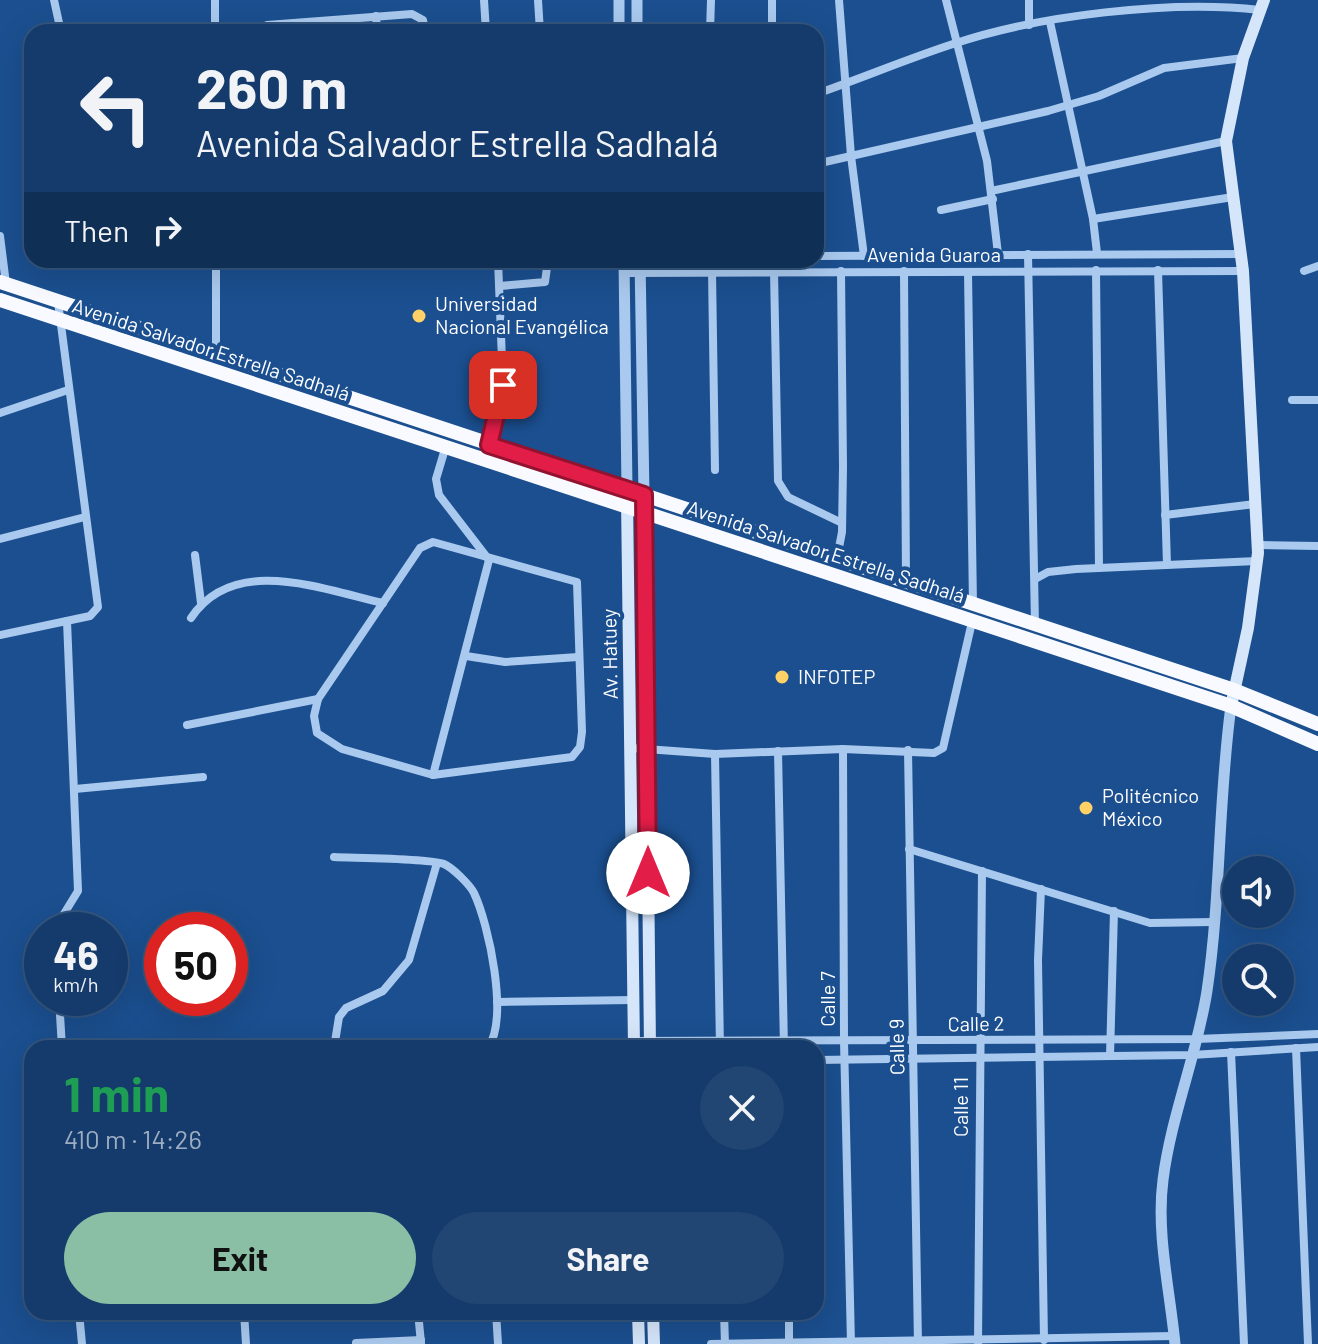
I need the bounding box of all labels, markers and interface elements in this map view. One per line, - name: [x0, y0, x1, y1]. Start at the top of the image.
- text: 260 m: [196, 53, 347, 120]
- icon: left: [64, 56, 168, 160]
- text: Avenida Salvador Estrella Sadhalá: [196, 121, 719, 164]
- icon: right: [145, 208, 189, 252]
- text: Then: [64, 212, 129, 248]
- street label: Avenida Guaroa: [867, 242, 1001, 266]
- place label: Universidad Nacional Evangélica: [435, 291, 609, 338]
- street label: Avenida Salvador Estrella Sadhalá: [70, 293, 353, 405]
- marker: Universidad Nacional Evangélica: [410, 307, 428, 325]
- pin: [469, 351, 537, 419]
- icon: arrive: [481, 363, 525, 407]
- street label: Avenida Salvador Estrella Sadhalá: [685, 495, 968, 607]
- street label: Av. Hatuey: [596, 609, 622, 700]
- place label: INFOTEP: [798, 664, 875, 688]
- marker: INFOTEP: [773, 668, 791, 686]
- place label: Politécnico México: [1102, 783, 1199, 830]
- marker: Politécnico México: [1077, 799, 1095, 817]
- position arrow: [606, 831, 690, 915]
- map controls: [1222, 856, 1294, 1016]
- button: sound: [1222, 856, 1294, 928]
- speed limit sign: 50: [144, 912, 248, 1016]
- text: 46: [53, 930, 99, 978]
- button: search: [1222, 944, 1294, 1016]
- street label: Calle 7: [815, 971, 839, 1027]
- text: km/h: [53, 972, 99, 996]
- street label: Calle 2: [947, 1011, 1005, 1035]
- street label: Calle 9: [884, 1019, 908, 1075]
- text: 1 min: [64, 1064, 169, 1122]
- button: close: [700, 1066, 784, 1150]
- street label: Calle 11: [948, 1077, 972, 1137]
- text: 410 m · 14:26: [64, 1123, 202, 1154]
- button: Exit: [64, 1212, 416, 1304]
- button: Share: [432, 1212, 784, 1304]

